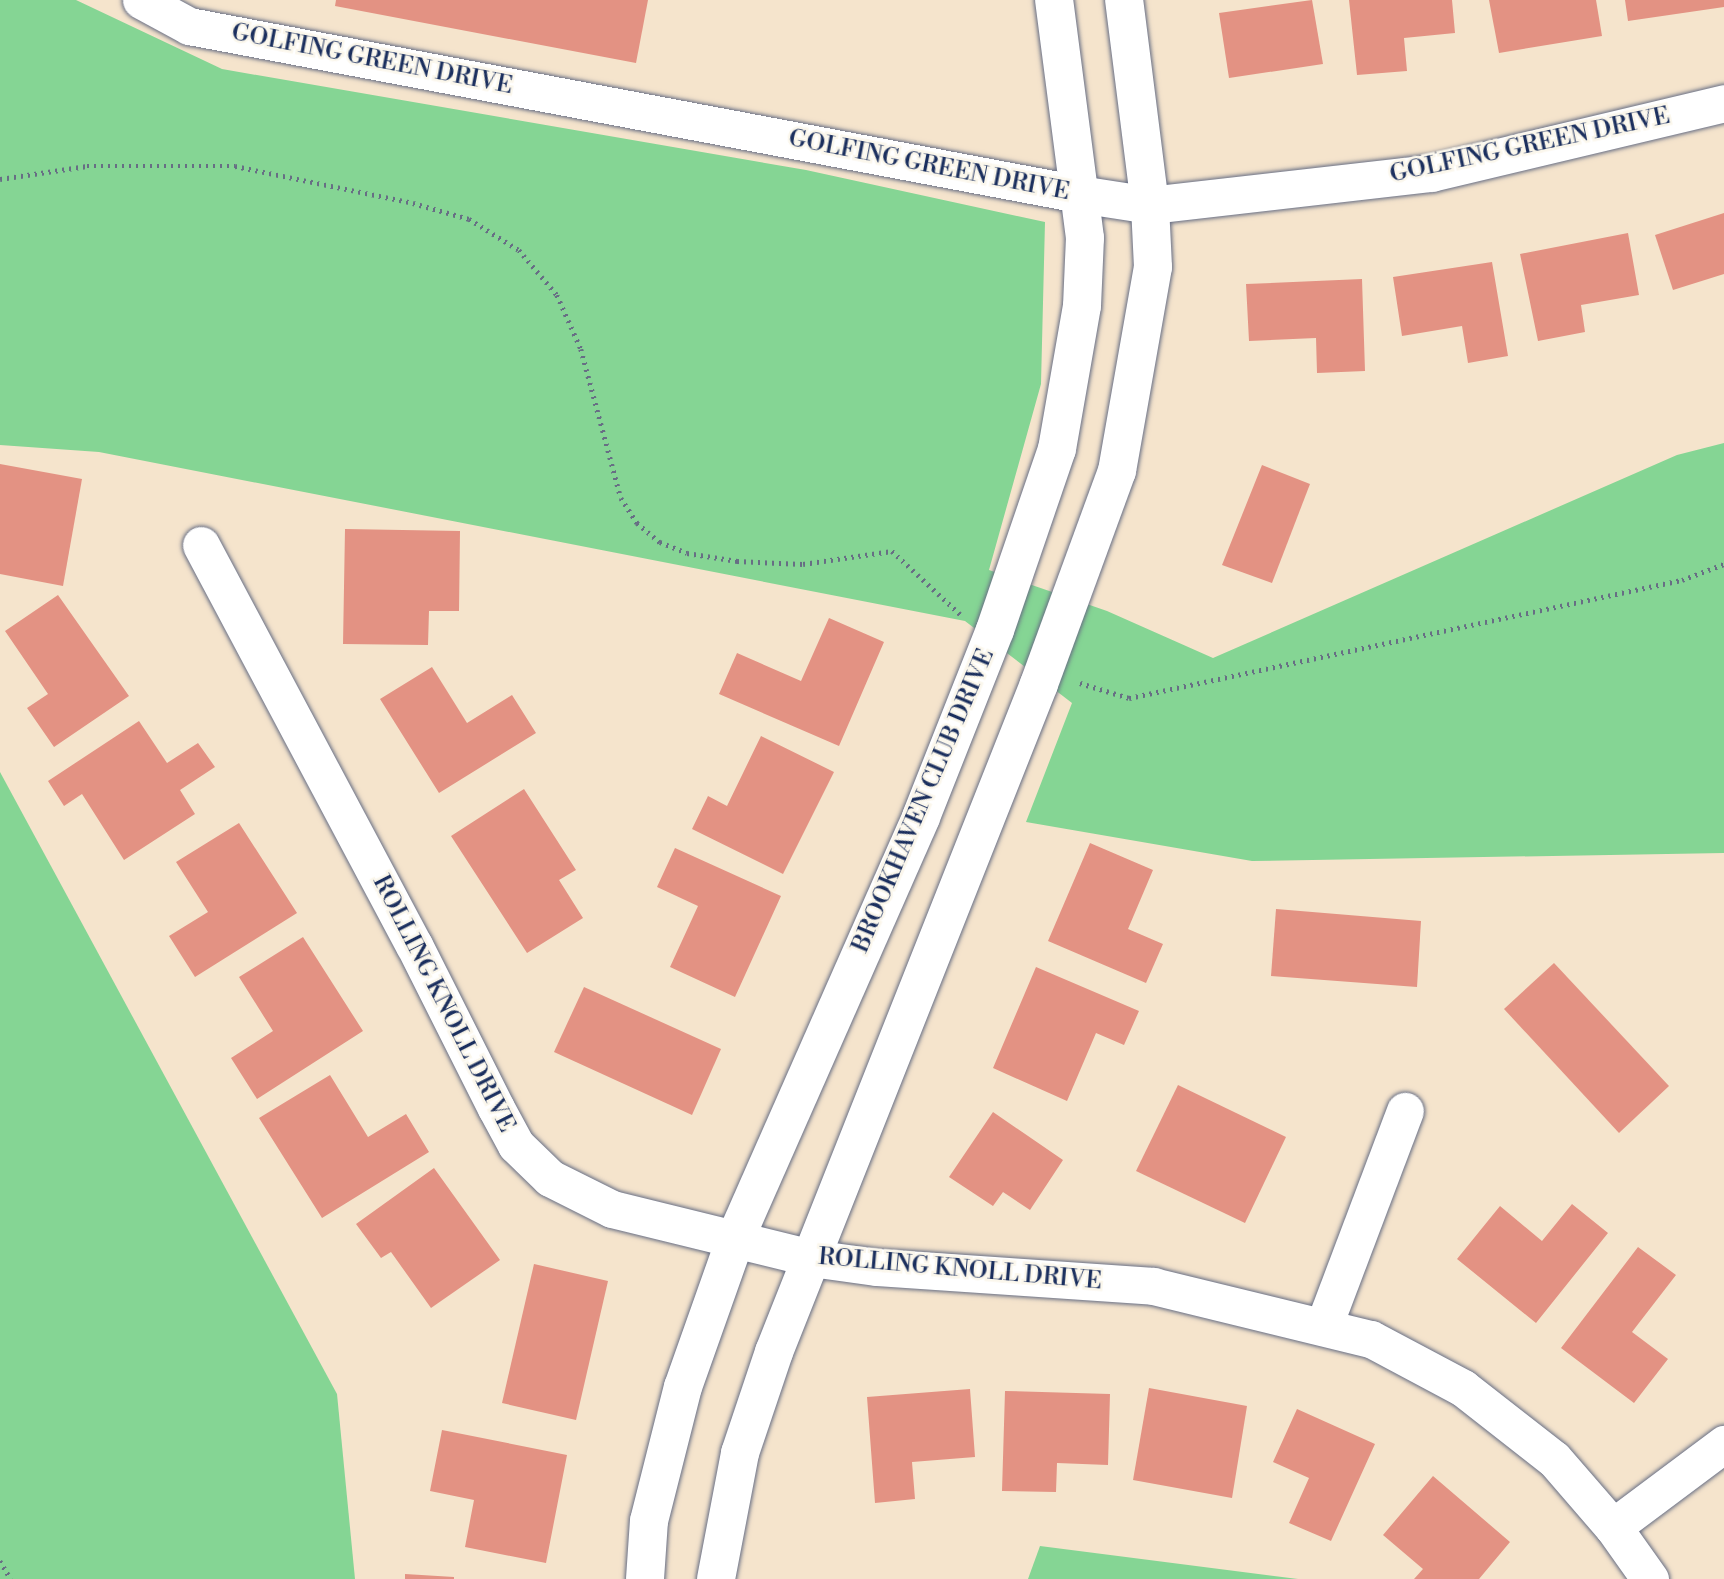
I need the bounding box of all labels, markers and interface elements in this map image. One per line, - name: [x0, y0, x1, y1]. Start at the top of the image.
- street label: GOLFING GREEN DRIVE: [229, 19, 515, 101]
- street label: GOLFING GREEN DRIVE: [1387, 102, 1673, 190]
- street label: GOLFING GREEN DRIVE: [786, 125, 1072, 207]
- street label: BROOKHAVEN CLUB DRIVE: [847, 645, 1001, 957]
- street label: ROLLING KNOLL DRIVE: [366, 871, 520, 1137]
- street label: ROLLING KNOLL DRIVE: [817, 1243, 1103, 1297]

